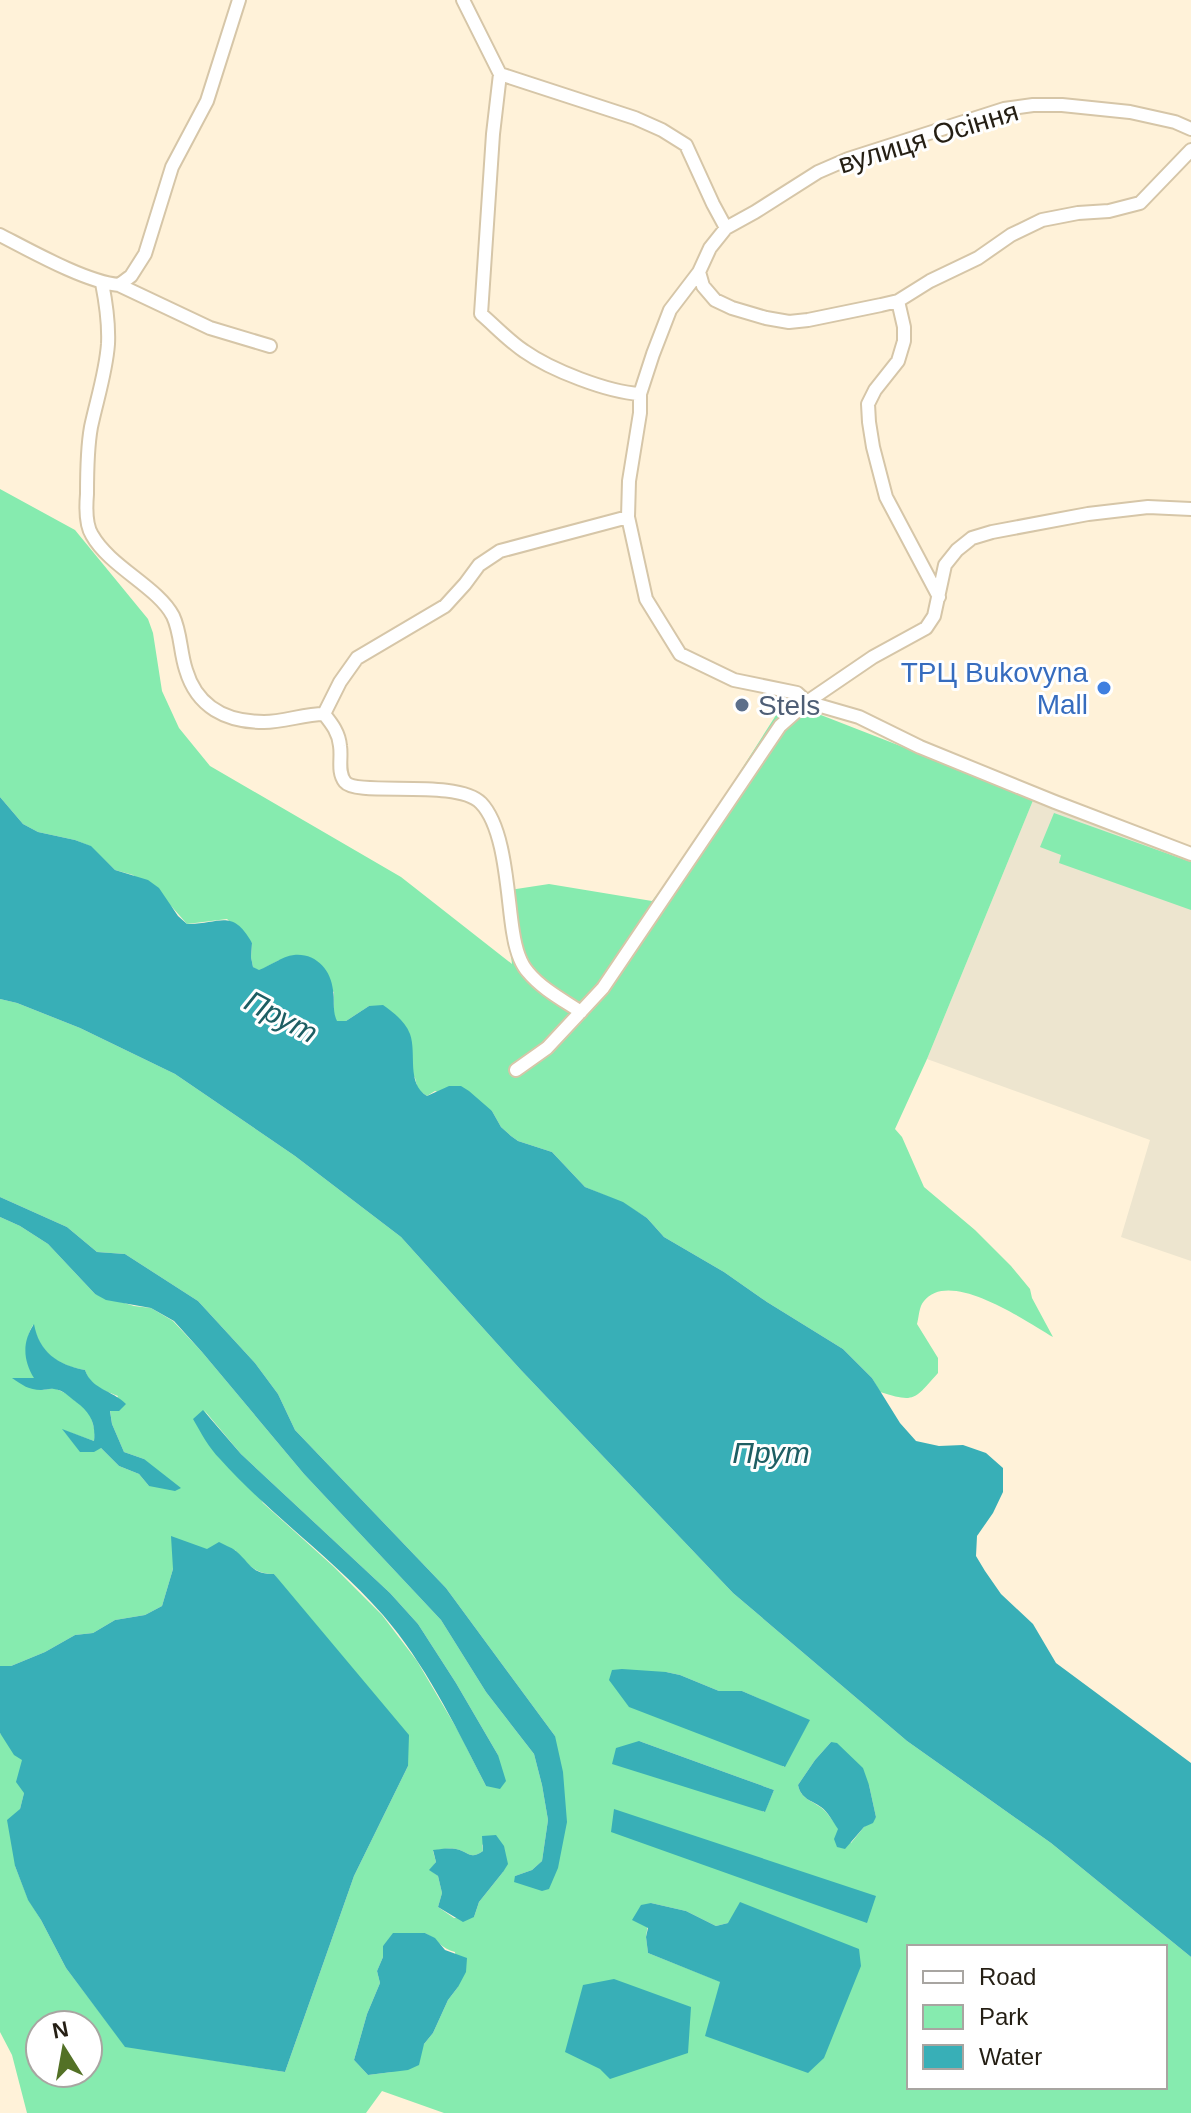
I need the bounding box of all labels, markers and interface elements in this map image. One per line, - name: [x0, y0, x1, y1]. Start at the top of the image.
- street label: вулиця Осіння: [834, 95, 1022, 180]
- place label: ТРЦ Bukovyna Mall: [901, 657, 1088, 720]
- marker: ТРЦ Bukovyna Mall: [1095, 679, 1113, 697]
- place label: Stels: [758, 690, 820, 721]
- marker: Stels: [733, 696, 751, 714]
- water label: Прут: [239, 984, 323, 1049]
- water label: Прут: [732, 1436, 810, 1469]
- legend: [907, 1945, 1167, 2089]
- text: Road: [979, 1963, 1036, 1990]
- text: Park: [979, 2003, 1029, 2030]
- north arrow: [24, 2009, 104, 2089]
- text: N: [50, 2016, 70, 2044]
- text: Water: [979, 2043, 1042, 2070]

